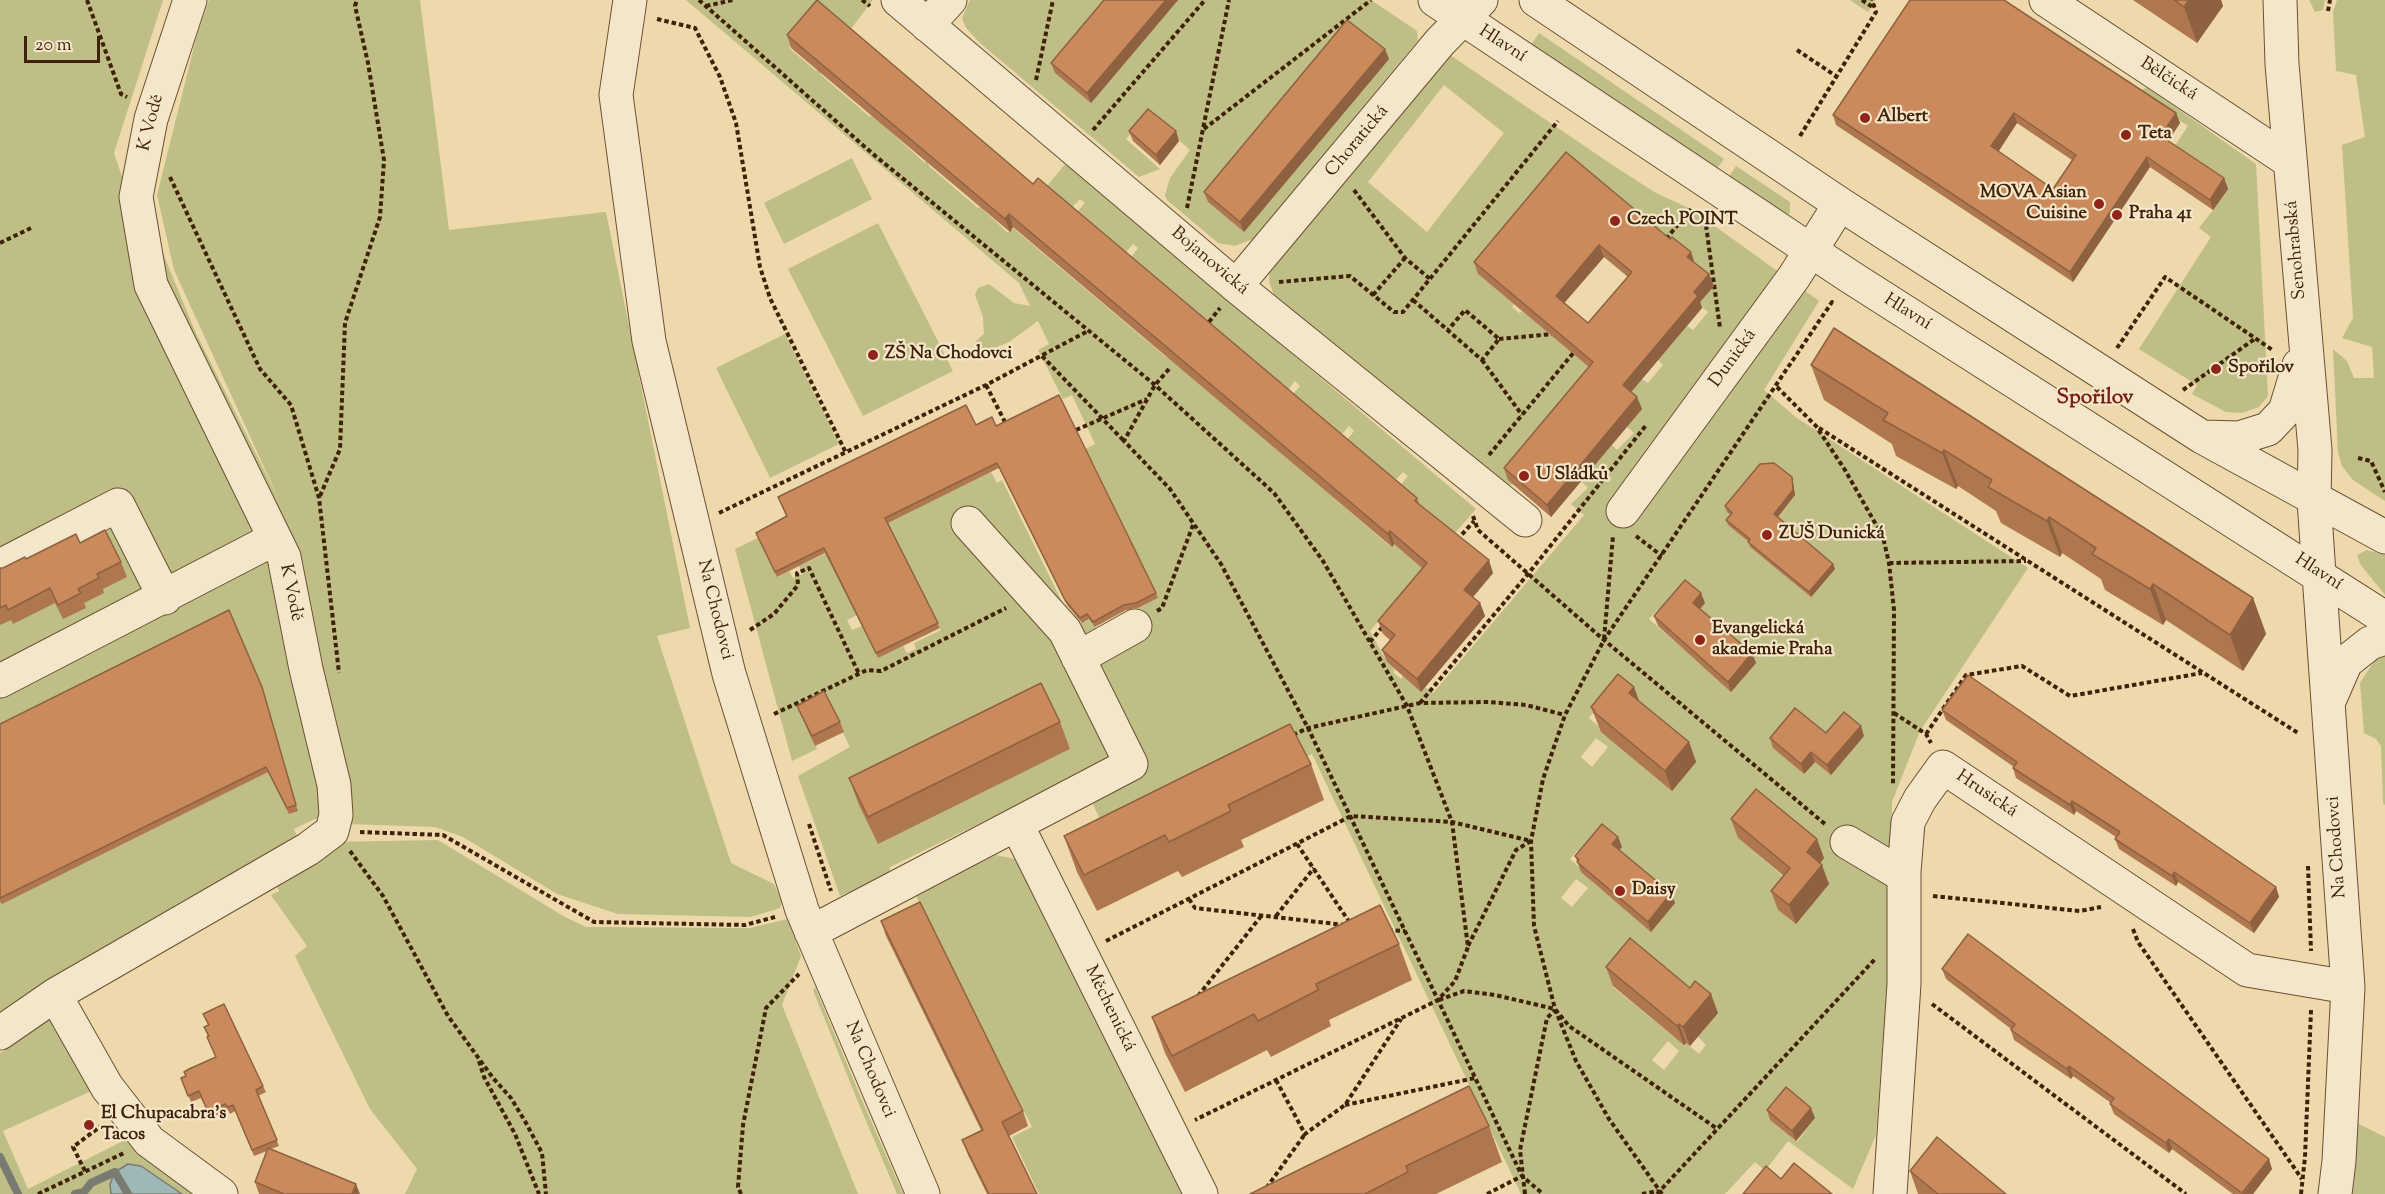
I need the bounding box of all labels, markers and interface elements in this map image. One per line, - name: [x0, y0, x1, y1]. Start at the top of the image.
- street label: Hlavní: [1474, 22, 1530, 68]
- scale bar: [27, 24, 104, 62]
- text: 20 m: [35, 33, 72, 59]
- street label: Bělčická: [2135, 54, 2201, 106]
- street label: K Vodě: [135, 92, 169, 154]
- street label: Choratická: [1322, 102, 1394, 182]
- place label: Albert: [1877, 107, 1928, 129]
- marker: Albert: [1858, 111, 1872, 125]
- place label: Teta: [2138, 124, 2172, 146]
- marker: Teta: [2119, 128, 2133, 142]
- place label: MOVA Asian Cuisine: [1980, 183, 2087, 226]
- marker: MOVA Asian Cuisine: [2092, 197, 2106, 211]
- street label: Senohrabská: [2282, 199, 2312, 301]
- place label: Praha 41: [2129, 204, 2192, 226]
- marker: Praha 41: [2110, 208, 2124, 222]
- place label: Czech POINT: [1627, 210, 1737, 232]
- marker: Czech POINT: [1608, 214, 1622, 228]
- street label: Bojanovická: [1166, 223, 1252, 301]
- street label: Hlavní: [1879, 290, 1935, 336]
- street label: Dunická: [1706, 326, 1762, 392]
- place label: ZŠ Na Chodovci: [885, 344, 1012, 366]
- marker: ZŠ Na Chodovci: [866, 348, 880, 362]
- place label: Spořilov: [2228, 358, 2294, 380]
- marker: Spořilov: [2209, 362, 2223, 376]
- district label: Spořilov: [2056, 386, 2134, 412]
- place label: U Sládků: [1536, 465, 1608, 487]
- marker: U Sládků: [1517, 469, 1531, 483]
- place label: ZUŠ Dunická: [1779, 524, 1885, 546]
- marker: ZUŠ Dunická: [1760, 528, 1774, 542]
- street label: Hlavní: [2290, 550, 2346, 596]
- street label: Na Chodovci: [691, 558, 737, 662]
- street label: K Vodě: [273, 562, 307, 624]
- place label: Evangelická akademie Praha: [1712, 619, 1832, 662]
- marker: Evangelická akademie Praha: [1693, 633, 1707, 647]
- street label: Hrusická: [1951, 767, 2021, 823]
- street label: Na Chodovci: [2324, 795, 2352, 899]
- place label: Daisy: [1632, 880, 1676, 902]
- marker: Daisy: [1613, 884, 1627, 898]
- street label: Měchenická: [1079, 962, 1139, 1056]
- street label: Na Chodovci: [839, 1019, 899, 1121]
- place label: El Chupacabra's Tacos: [101, 1104, 226, 1146]
- marker: El Chupacabra's Tacos: [82, 1118, 96, 1132]

